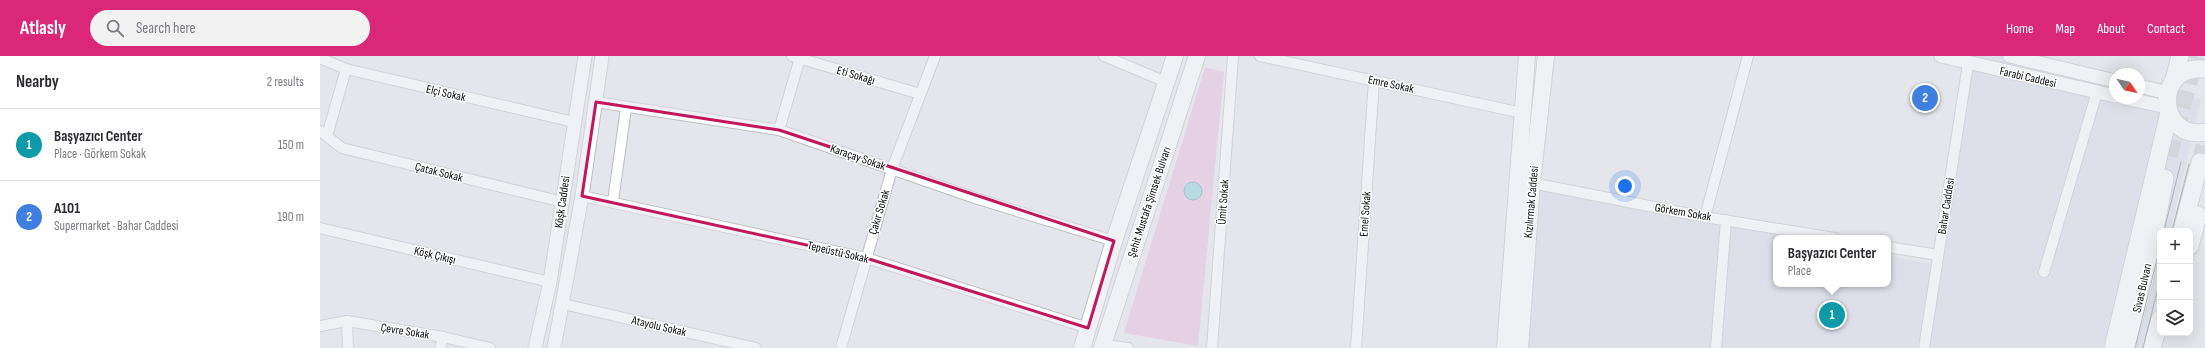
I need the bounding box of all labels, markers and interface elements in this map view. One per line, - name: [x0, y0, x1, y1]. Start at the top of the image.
- search box: [90, 10, 370, 46]
- text: Atlasly: [20, 17, 66, 40]
- icon: search: [104, 17, 126, 39]
- text: Search here: [136, 19, 196, 38]
- text: Home: [2006, 20, 2034, 37]
- text: Map: [2056, 20, 2075, 37]
- text: About: [2097, 20, 2125, 37]
- text: Contact: [2147, 20, 2185, 37]
- street label: Eti Sokağı: [835, 63, 877, 88]
- street label: Farabi Caddesi: [1998, 64, 2058, 91]
- north arrow: [2109, 68, 2145, 104]
- text: Nearby: [16, 72, 59, 92]
- street label: Emre Sokak: [1367, 72, 1416, 97]
- text: 2 results: [267, 74, 304, 90]
- street label: Elçi Sokak: [425, 82, 467, 105]
- pin: 2: [1912, 83, 1938, 113]
- text: Başyazıcı Center: [54, 127, 142, 146]
- text: 1: [26, 137, 32, 153]
- text: 150 m: [278, 137, 304, 153]
- street label: Karaçay Sokak: [828, 141, 888, 174]
- street label: Şehit Mustafa Şimsek Bulvarı: [1124, 145, 1174, 259]
- text: Place · Görkem Sokak: [54, 146, 146, 162]
- street label: Çatak Sokak: [413, 159, 465, 186]
- street label: Kızılırmak Caddesi: [1521, 165, 1542, 239]
- street label: Köşk Caddesi: [551, 175, 574, 229]
- your location: [1615, 176, 1635, 196]
- street label: Bahar Caddesi: [1935, 177, 1958, 235]
- street label: Ümit Sokak: [1214, 178, 1233, 225]
- street label: Çakır Sokak: [866, 187, 894, 236]
- street label: Emel Sokak: [1356, 190, 1375, 237]
- text: A101: [54, 199, 80, 218]
- street label: Görkem Sokak: [1653, 200, 1713, 225]
- text: 2: [26, 209, 32, 225]
- text: 190 m: [277, 209, 304, 225]
- text: Supermarket · Bahar Caddesi: [54, 218, 179, 234]
- map controls: [2157, 228, 2193, 336]
- button: +: [2157, 228, 2193, 264]
- popup: [1773, 235, 1891, 287]
- street label: Tepeüstü Sokak: [806, 238, 870, 267]
- street label: Köşk Çıkışı: [413, 243, 457, 268]
- text: Başyazıcı Center: [1788, 244, 1876, 263]
- street label: Sivas Bulvarı: [2130, 262, 2155, 314]
- text: Place: [1788, 263, 1811, 279]
- button: −: [2157, 264, 2193, 300]
- pin: 1: [1819, 300, 1845, 330]
- button: layers: [2157, 300, 2193, 336]
- street label: Atayolu Sokak: [629, 313, 688, 340]
- street label: Çevre Sokak: [380, 320, 431, 343]

